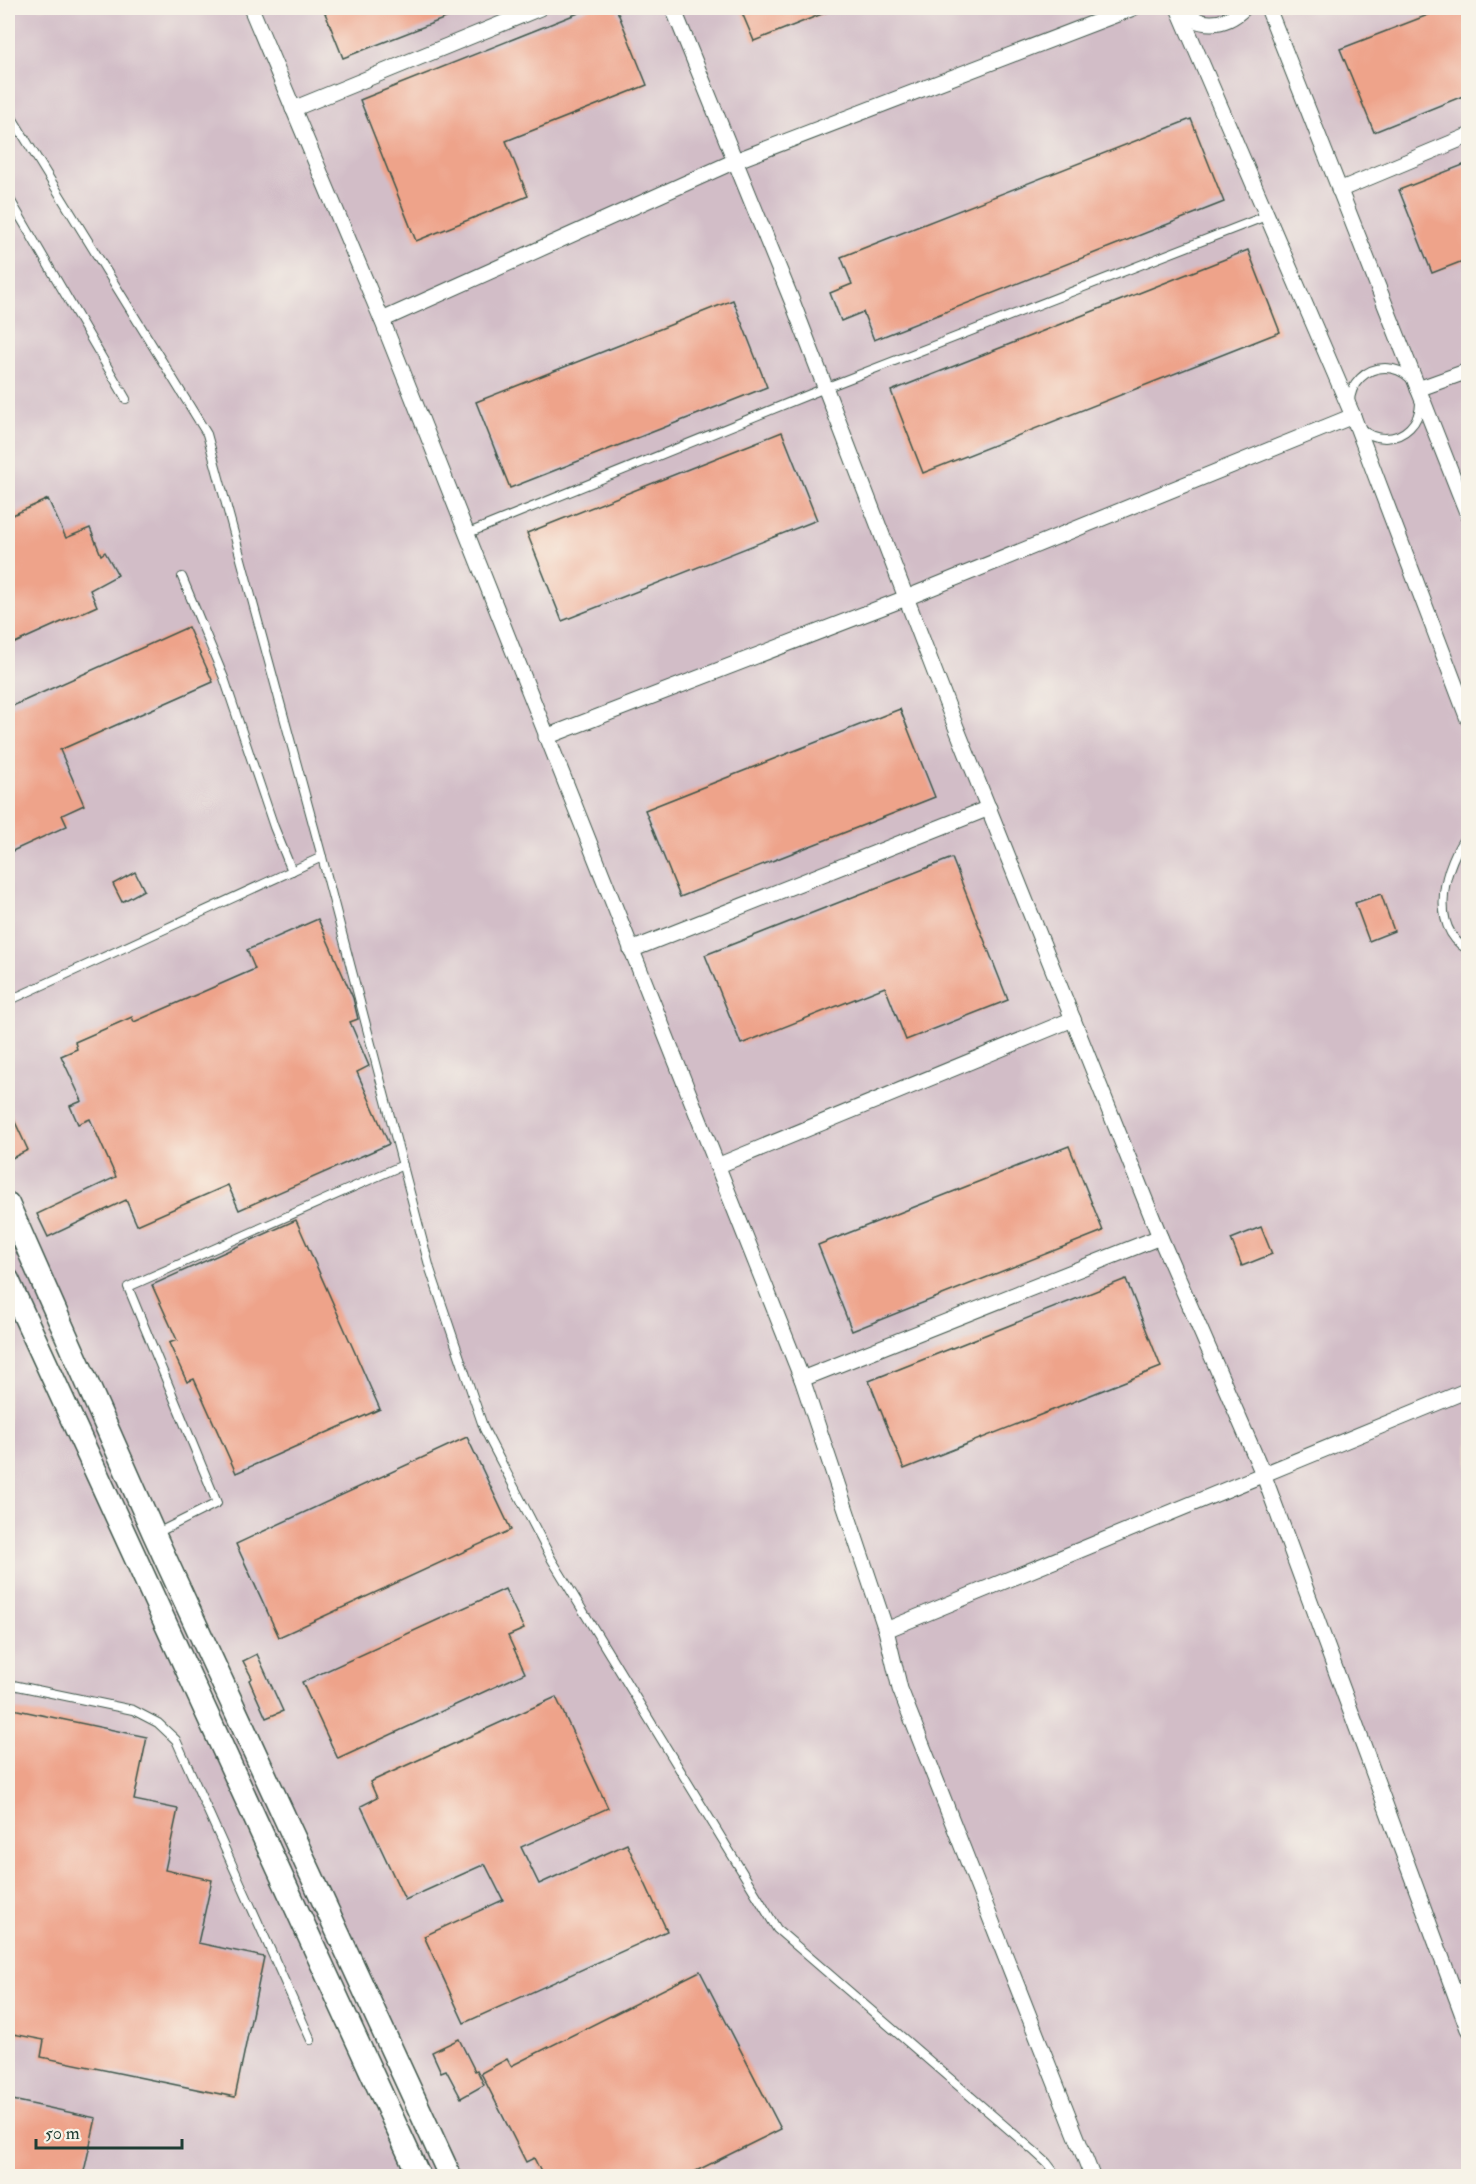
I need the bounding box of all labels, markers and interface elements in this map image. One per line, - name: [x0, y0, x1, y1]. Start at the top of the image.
- scale bar: [36, 2112, 182, 2150]
- text: 50 m: [45, 2122, 80, 2145]

